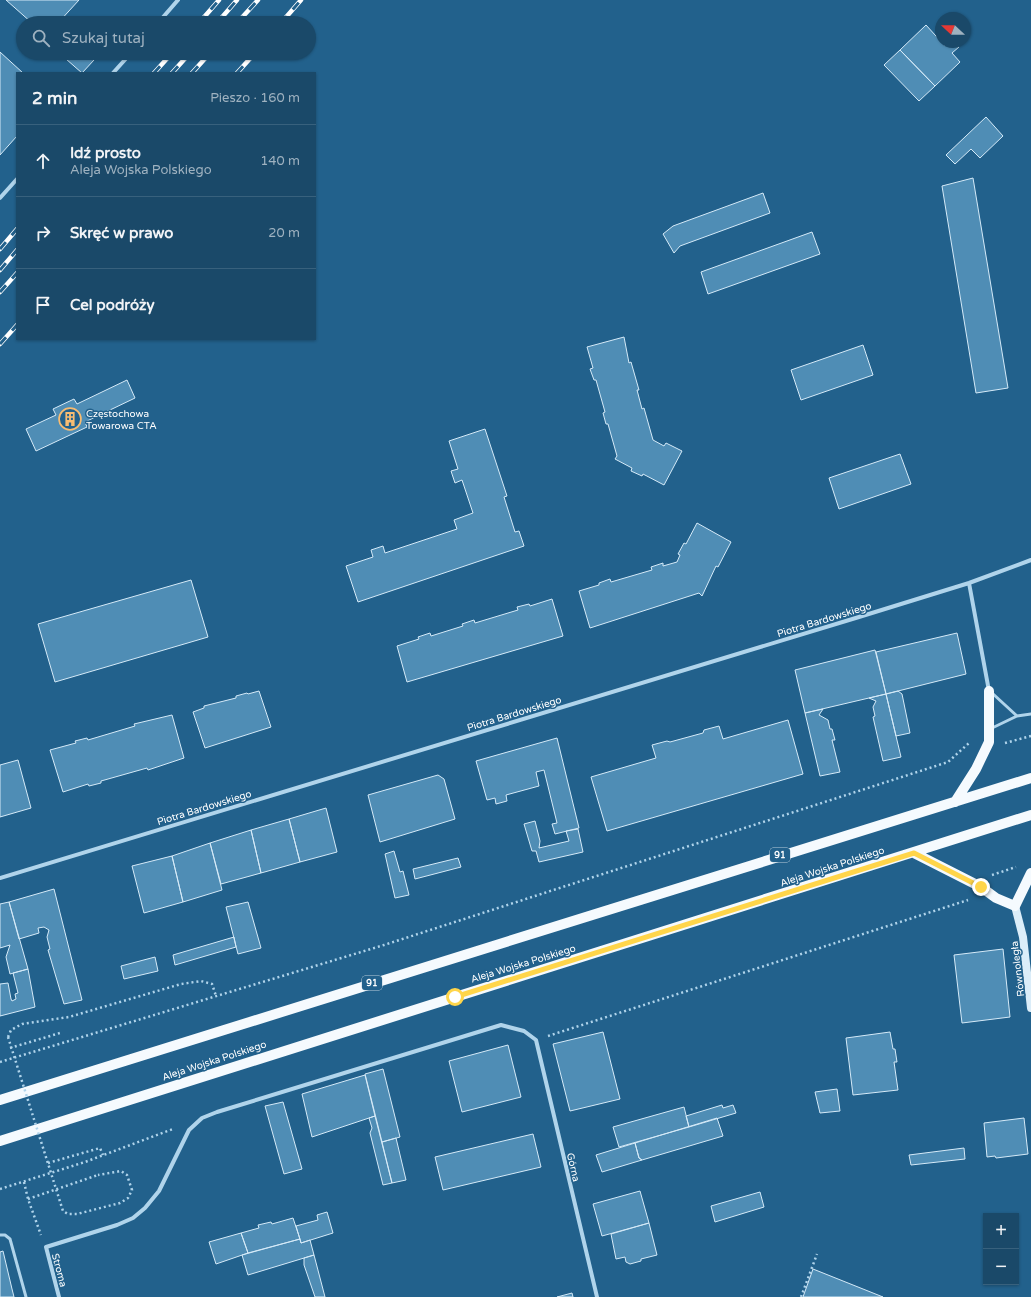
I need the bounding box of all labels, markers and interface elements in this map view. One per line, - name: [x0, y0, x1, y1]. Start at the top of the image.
- north arrow: [935, 12, 971, 48]
- search box: [16, 16, 316, 60]
- icon: search: [30, 27, 52, 49]
- text: Szukaj tutaj: [62, 29, 145, 47]
- text: 2 min: [32, 88, 77, 109]
- text: Pieszo · 160 m: [210, 90, 300, 106]
- text: Idź prosto: [70, 144, 141, 162]
- icon: ahead: [32, 150, 54, 172]
- text: 140 m: [260, 153, 300, 169]
- text: Aleja Wojska Polskiego: [70, 162, 212, 178]
- icon: right: [32, 222, 54, 244]
- text: Skręć w prawo: [70, 224, 173, 242]
- text: 20 m: [268, 225, 300, 241]
- icon: arrive: [32, 294, 54, 316]
- text: Cel podróży: [70, 296, 155, 314]
- building icon: Częstochowa Towarowa CTA: [57, 406, 83, 432]
- place label: Częstochowa Towarowa CTA: [86, 408, 157, 432]
- street label: Piotra Bardowskiego: [776, 600, 873, 640]
- street label: Piotra Bardowskiego: [466, 694, 563, 734]
- street label: Piotra Bardowskiego: [156, 788, 253, 828]
- street label: Aleja Wojska Polskiego: [779, 844, 886, 889]
- road number: 91: [770, 848, 790, 862]
- route end: [972, 878, 990, 896]
- street label: Równoległa: [1009, 940, 1027, 997]
- street label: Aleja Wojska Polskiego: [469, 942, 577, 986]
- road number: 91: [362, 976, 382, 990]
- route start: [446, 988, 464, 1006]
- street label: Aleja Wojska Polskiego: [161, 1038, 268, 1083]
- street label: Górna: [564, 1152, 582, 1183]
- map controls: [983, 1213, 1019, 1285]
- button: +: [983, 1213, 1019, 1249]
- button: −: [983, 1249, 1019, 1285]
- street label: Stroma: [49, 1252, 69, 1288]

